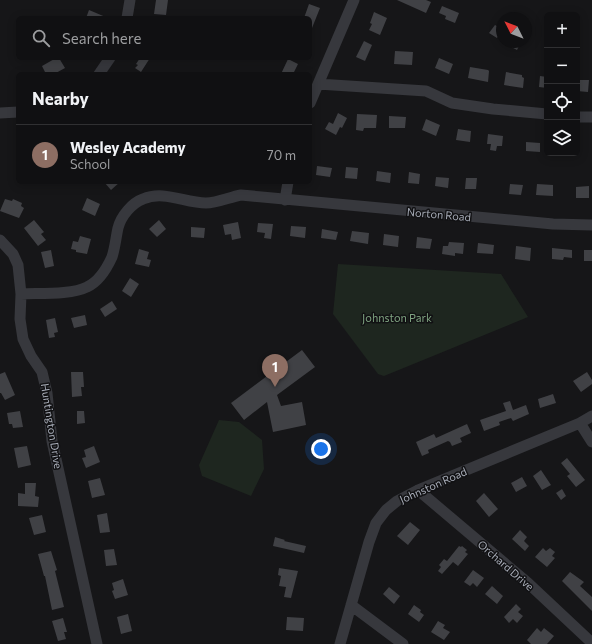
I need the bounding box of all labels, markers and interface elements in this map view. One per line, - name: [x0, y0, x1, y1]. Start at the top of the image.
- north arrow: [496, 12, 532, 48]
- map controls: [544, 12, 580, 156]
- button: +: [544, 12, 580, 48]
- search box: [16, 16, 312, 60]
- icon: search: [30, 27, 52, 49]
- text: Search here: [62, 29, 141, 47]
- button: −: [544, 48, 580, 84]
- button: locate: [544, 84, 580, 120]
- text: Nearby: [32, 88, 89, 109]
- button: layers: [544, 120, 580, 156]
- text: Wesley Academy: [70, 138, 186, 156]
- text: 1: [42, 147, 48, 163]
- text: 70 m: [267, 147, 296, 163]
- text: School: [70, 156, 110, 172]
- street label: Norton Road: [406, 205, 472, 223]
- park label: Johnston Park: [362, 311, 432, 325]
- pin: 1: [262, 354, 288, 387]
- street label: Huntington Drive: [39, 382, 65, 470]
- your location: [311, 439, 331, 459]
- street label: Johnston Road: [397, 464, 469, 507]
- street label: Orchard Drive: [475, 537, 537, 593]

